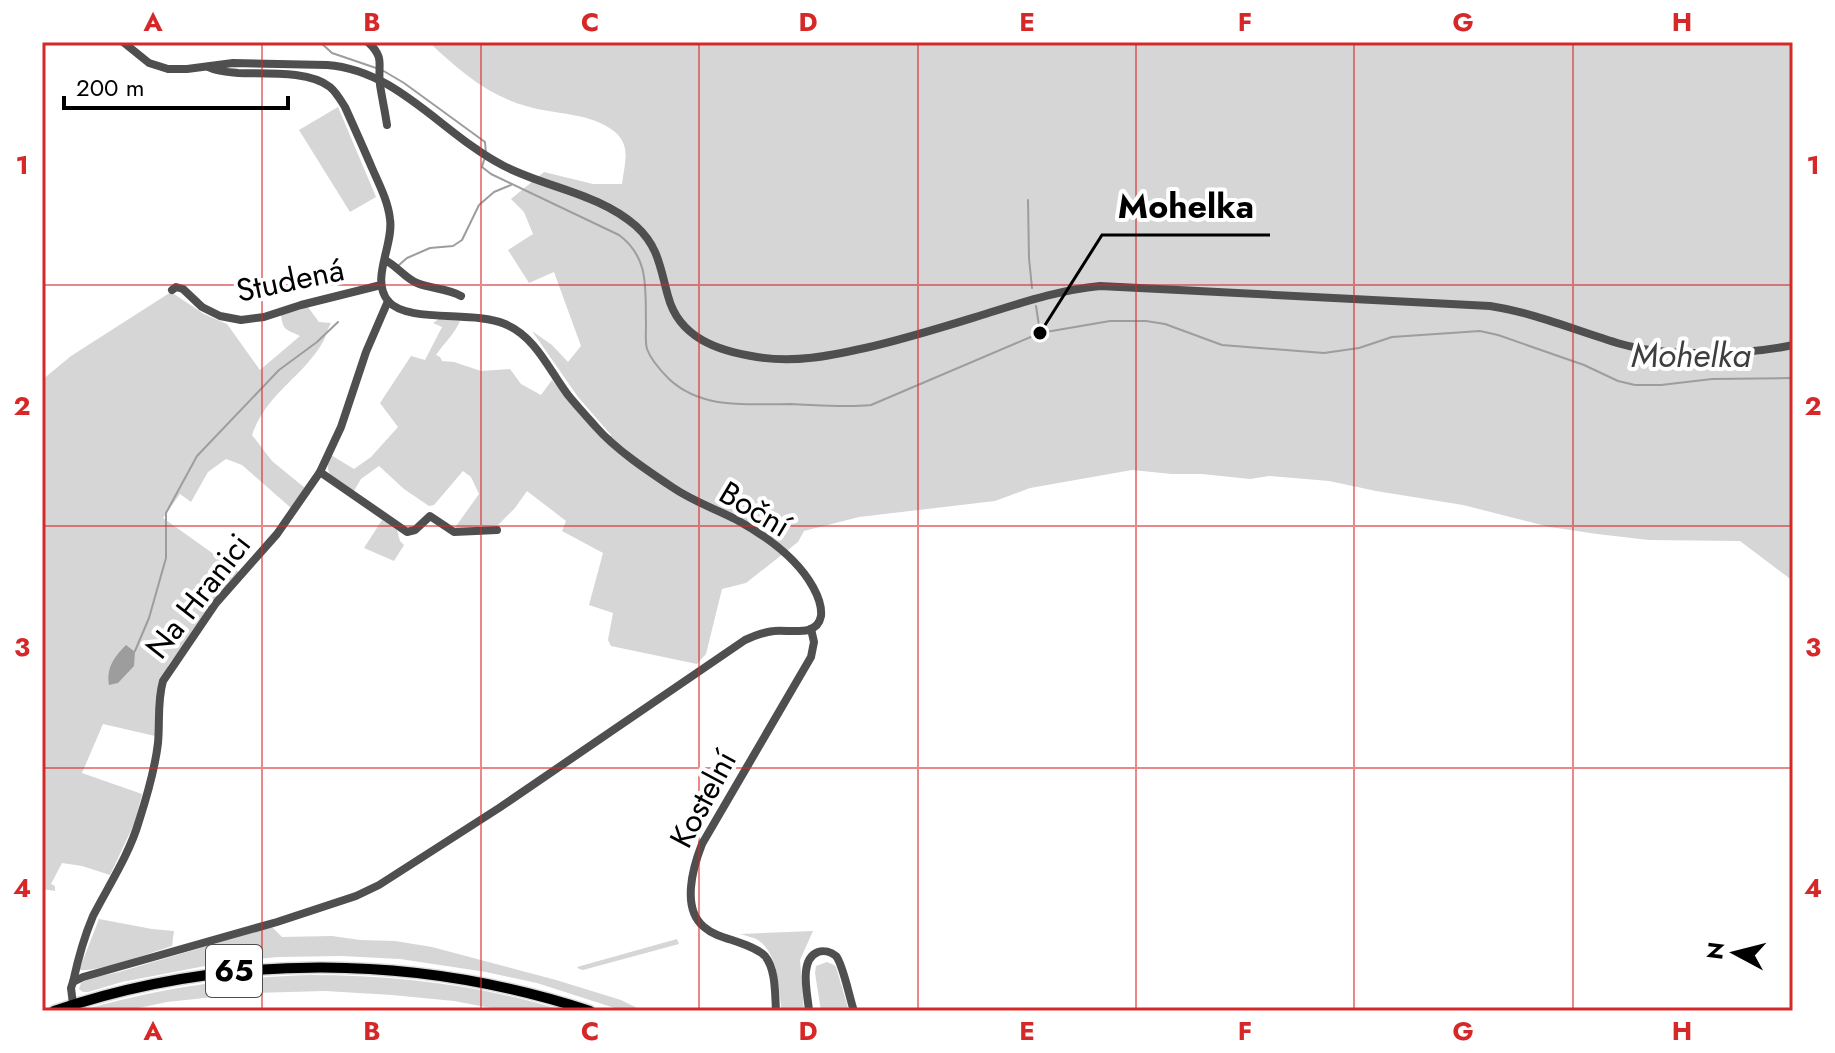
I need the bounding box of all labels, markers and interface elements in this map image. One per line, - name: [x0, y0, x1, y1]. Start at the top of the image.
- text: A: [142, 3, 163, 41]
- text: B: [363, 3, 381, 41]
- text: C: [581, 3, 599, 41]
- text: D: [798, 3, 818, 41]
- text: E: [1019, 3, 1035, 41]
- text: F: [1238, 3, 1252, 41]
- text: G: [1452, 3, 1474, 41]
- text: H: [1672, 3, 1692, 41]
- scale bar: [64, 60, 288, 110]
- text: 200 m: [76, 70, 144, 105]
- text: 1: [15, 146, 29, 184]
- text: 1: [1806, 146, 1820, 184]
- callout: Mohelka: [1102, 177, 1270, 235]
- text: Mohelka: [1118, 182, 1254, 231]
- street label: Studená: [232, 246, 348, 314]
- water label: Mohelka: [1631, 331, 1751, 380]
- text: 2: [13, 387, 31, 425]
- text: 2: [1804, 387, 1822, 425]
- street label: Boční: [711, 470, 801, 549]
- street label: Na Hranici: [134, 524, 262, 668]
- text: 3: [14, 628, 30, 666]
- text: 3: [1805, 628, 1821, 666]
- street label: Kostelní: [658, 741, 749, 856]
- text: 4: [13, 869, 31, 907]
- text: 4: [1804, 869, 1822, 907]
- north arrow: [1695, 913, 1775, 993]
- text: N: [1698, 940, 1732, 961]
- road number: 65: [206, 945, 262, 997]
- text: A: [142, 1012, 163, 1050]
- text: B: [363, 1012, 381, 1050]
- text: C: [581, 1012, 599, 1050]
- text: D: [798, 1012, 818, 1050]
- text: E: [1019, 1012, 1035, 1050]
- text: F: [1238, 1012, 1252, 1050]
- text: G: [1452, 1012, 1474, 1050]
- text: H: [1672, 1012, 1692, 1050]

